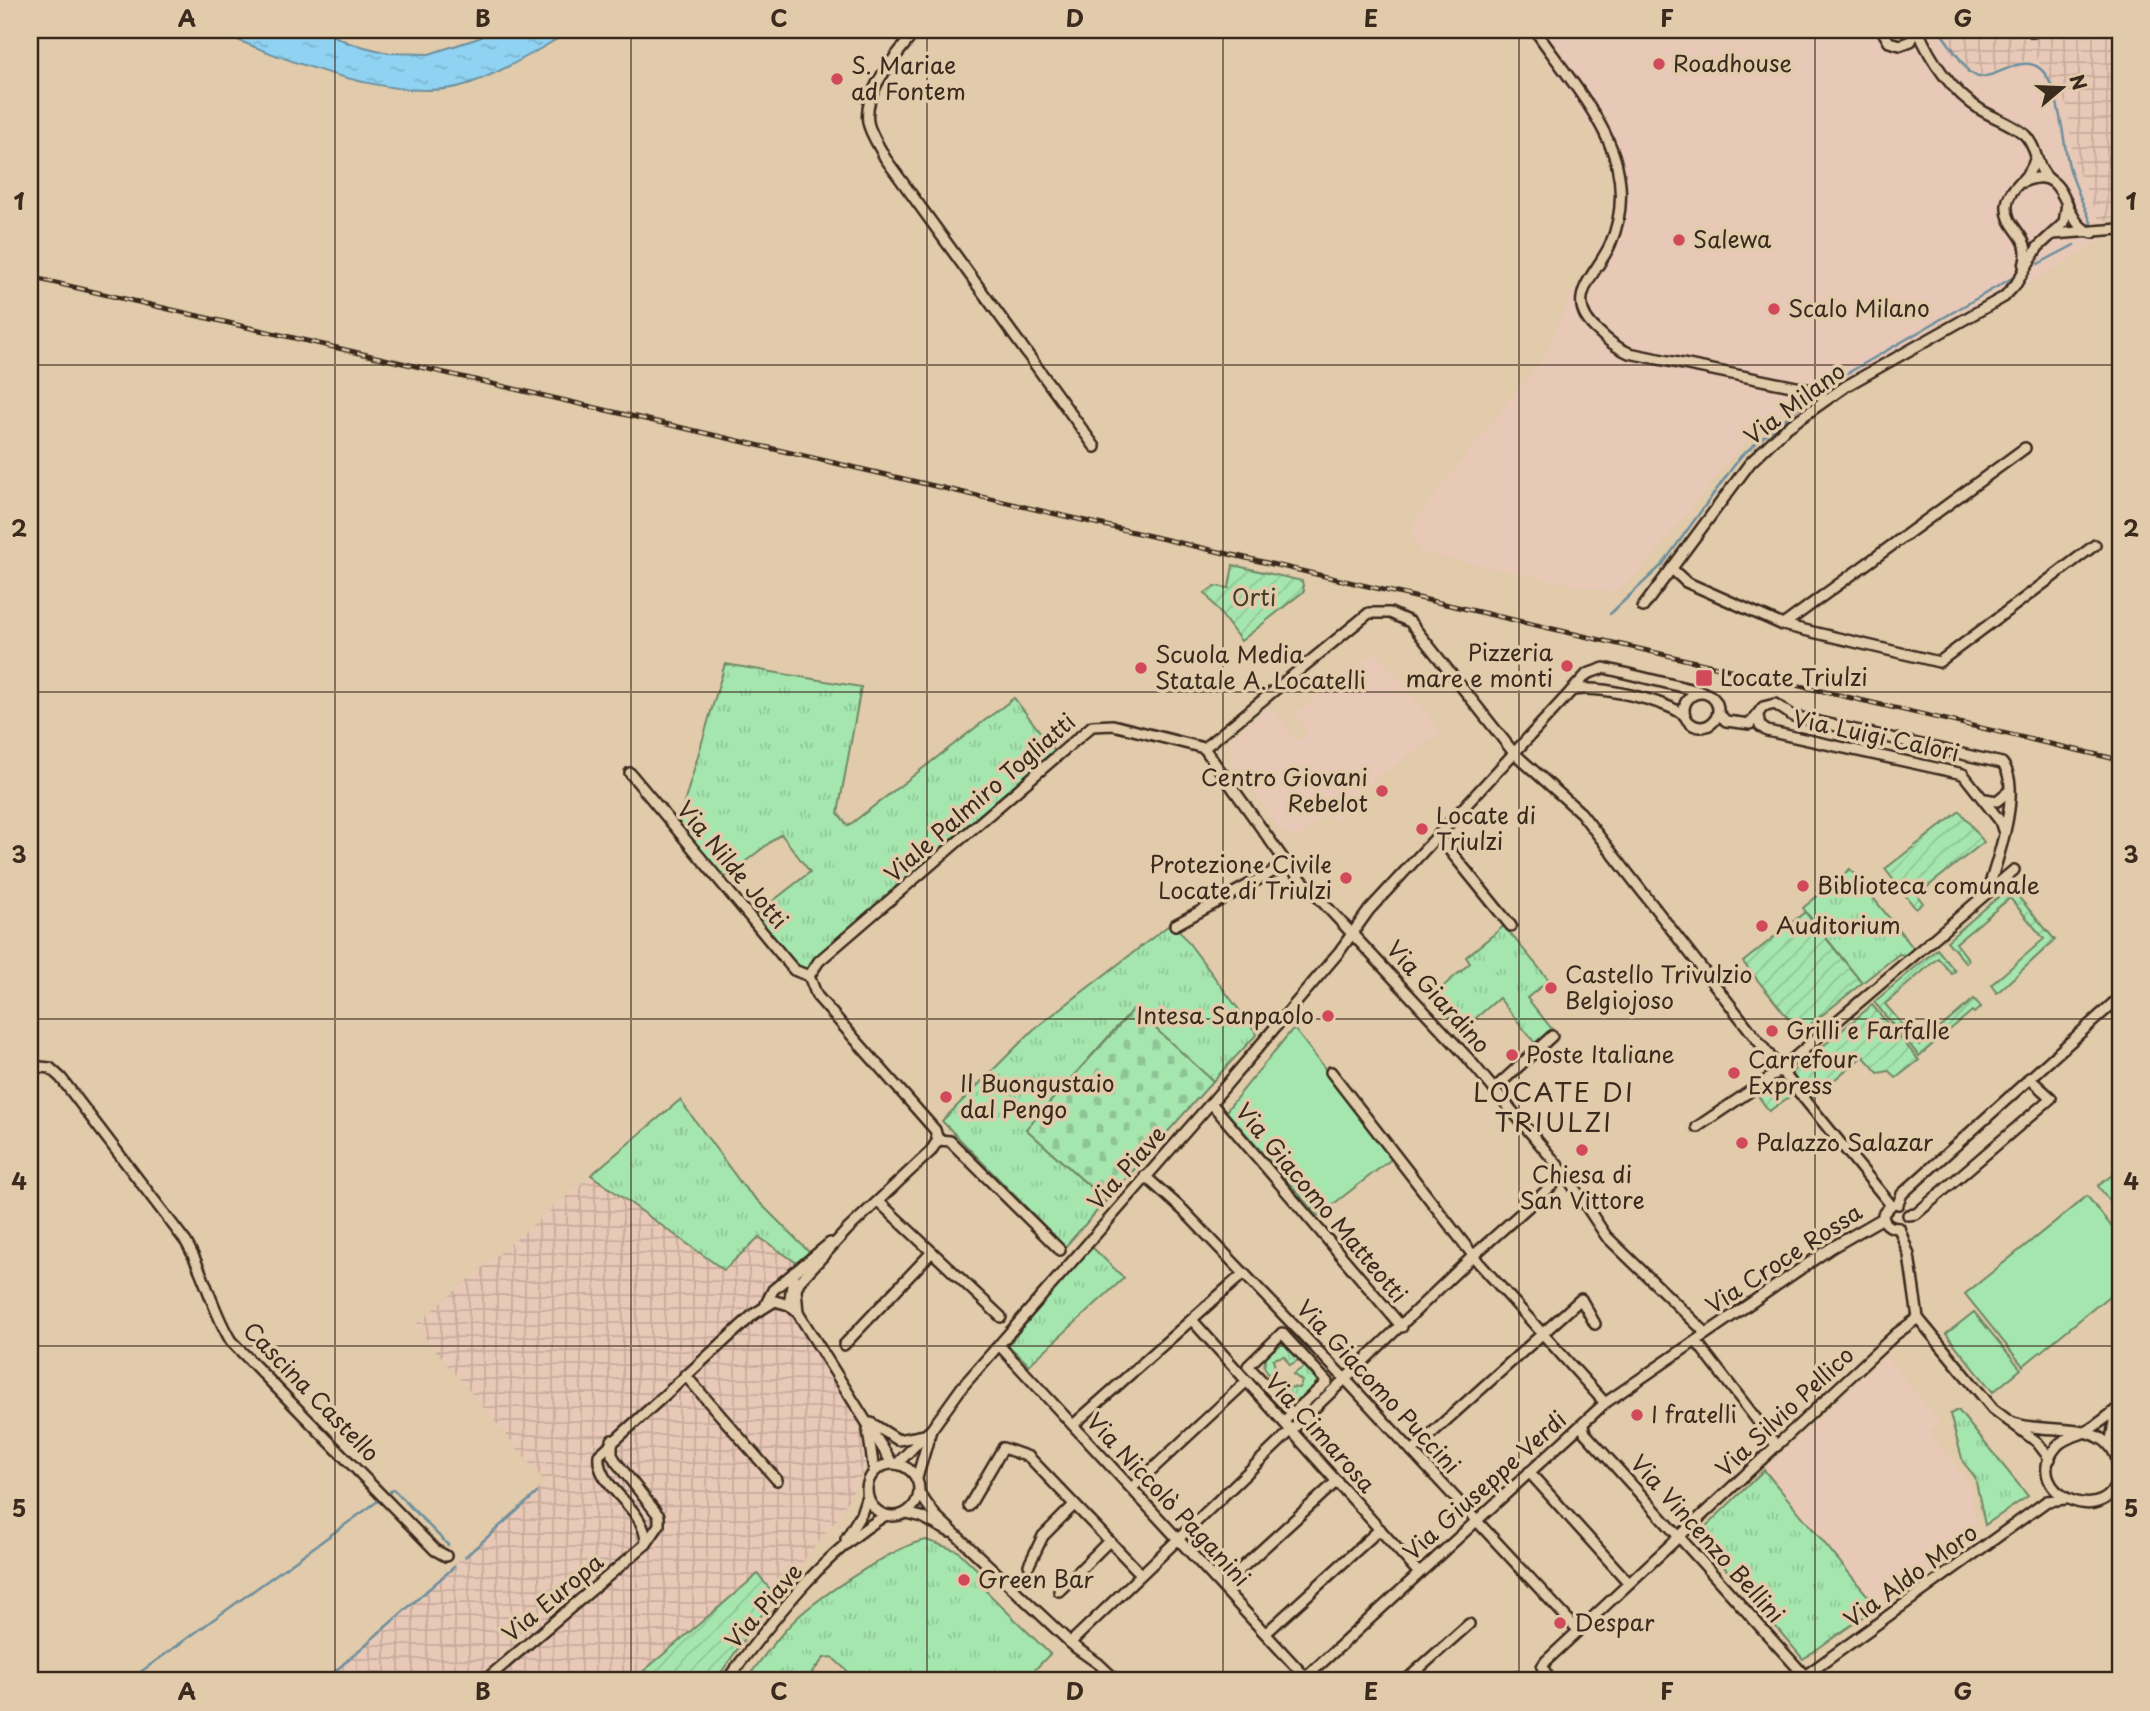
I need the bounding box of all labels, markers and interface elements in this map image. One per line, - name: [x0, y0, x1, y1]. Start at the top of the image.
- text: A: [178, 0, 196, 35]
- text: B: [475, 0, 491, 35]
- text: C: [770, 0, 788, 35]
- text: D: [1066, 0, 1084, 35]
- text: E: [1364, 0, 1378, 35]
- text: F: [1660, 0, 1674, 35]
- text: G: [1954, 0, 1972, 35]
- place label: Roadhouse: [1673, 45, 1792, 80]
- place label: S. Mariae ad Fontem: [851, 47, 966, 108]
- north arrow: [2028, 52, 2098, 122]
- marker: Roadhouse: [1651, 56, 1667, 72]
- text: N: [2063, 70, 2095, 94]
- marker: S. Mariae ad Fontem: [829, 71, 845, 87]
- text: 1: [14, 183, 25, 218]
- text: 1: [2126, 183, 2137, 218]
- place label: Salewa: [1693, 221, 1772, 256]
- marker: Salewa: [1671, 232, 1687, 248]
- place label: Scalo Milano: [1788, 290, 1930, 325]
- marker: Scalo Milano: [1766, 301, 1782, 317]
- street label: Via Milano: [1736, 353, 1852, 453]
- text: 2: [11, 510, 27, 545]
- text: 2: [2123, 510, 2139, 545]
- park label: Orti: [1232, 579, 1276, 614]
- place label: Pizzeria mare e monti: [1405, 634, 1554, 695]
- place label: Scuola Media Statale A. Locatelli: [1155, 636, 1366, 697]
- marker: Pizzeria mare e monti: [1559, 658, 1575, 674]
- place label: Locate Triulzi: [1720, 659, 1868, 694]
- marker: Scuola Media Statale A. Locatelli: [1133, 660, 1149, 676]
- marker: Locate Triulzi: [1694, 668, 1714, 688]
- street label: Via Luigi Calori: [1790, 700, 1963, 769]
- street label: Viale Palmiro Togliatti: [876, 704, 1082, 890]
- place label: Centro Giovani Rebelot: [1201, 759, 1368, 820]
- marker: Centro Giovani Rebelot: [1374, 783, 1390, 799]
- street label: Via Nilde Jotti: [669, 792, 797, 936]
- place label: Locate di Triulzi: [1436, 797, 1536, 858]
- marker: Locate di Triulzi: [1414, 821, 1430, 837]
- text: 3: [11, 836, 27, 871]
- text: 3: [2123, 836, 2139, 871]
- place label: Protezione Civile Locate di Triulzi: [1149, 846, 1332, 907]
- place label: Biblioteca comunale: [1817, 867, 2040, 902]
- marker: Protezione Civile Locate di Triulzi: [1338, 870, 1354, 886]
- marker: Biblioteca comunale: [1795, 878, 1811, 894]
- place label: Auditorium: [1776, 907, 1901, 942]
- marker: Auditorium: [1754, 918, 1770, 934]
- street label: Via Giardino: [1379, 932, 1499, 1060]
- place label: Castello Trivulzio Belgiojoso: [1565, 956, 1752, 1017]
- marker: Castello Trivulzio Belgiojoso: [1543, 980, 1559, 996]
- place label: Intesa Sanpaolo: [1136, 997, 1314, 1032]
- marker: Intesa Sanpaolo: [1320, 1008, 1336, 1024]
- place label: Grilli e Farfalle: [1786, 1012, 1950, 1047]
- marker: Grilli e Farfalle: [1764, 1023, 1780, 1039]
- place label: Poste Italiane: [1526, 1036, 1675, 1071]
- place label: Carrefour Express: [1748, 1041, 1858, 1102]
- marker: Poste Italiane: [1504, 1047, 1520, 1063]
- place label: Il Buongustaio dal Pengo: [960, 1065, 1115, 1126]
- marker: Carrefour Express: [1726, 1065, 1742, 1081]
- district label: LOCATE DI TRIULZI: [1473, 1072, 1635, 1141]
- marker: Il Buongustaio dal Pengo: [938, 1089, 954, 1105]
- street label: Via Giacomo Matteotti: [1228, 1094, 1416, 1310]
- street label: Via Piave: [1078, 1117, 1174, 1217]
- place label: Palazzo Salazar: [1756, 1124, 1934, 1159]
- marker: Palazzo Salazar: [1734, 1135, 1750, 1151]
- marker: Chiesa di San Vittore: [1574, 1142, 1590, 1158]
- place label: Chiesa di San Vittore: [1519, 1156, 1645, 1217]
- text: 4: [11, 1163, 27, 1198]
- text: 4: [2123, 1163, 2139, 1198]
- street label: Via Croce Rossa: [1698, 1194, 1869, 1322]
- street label: Via Giacomo Puccini: [1289, 1291, 1469, 1481]
- street label: Cascina Castello: [236, 1313, 388, 1469]
- street label: Via Silvio Pellico: [1707, 1337, 1861, 1484]
- street label: Via Cimarosa: [1258, 1364, 1385, 1500]
- place label: I fratelli: [1651, 1396, 1737, 1431]
- street label: Via Giuseppe Verdi: [1394, 1402, 1574, 1568]
- street label: Via Niccolò Paganini: [1079, 1404, 1259, 1594]
- marker: I fratelli: [1629, 1407, 1645, 1423]
- street label: Via Vincenzo Bellini: [1623, 1446, 1793, 1630]
- text: 5: [12, 1490, 26, 1525]
- text: 5: [2124, 1490, 2138, 1525]
- street label: Via Aldo Moro: [1836, 1514, 1984, 1635]
- street label: Via Europa: [494, 1544, 611, 1650]
- street label: Via Piave: [716, 1554, 810, 1656]
- place label: Green Bar: [978, 1561, 1094, 1596]
- marker: Green Bar: [956, 1572, 972, 1588]
- place label: Despar: [1574, 1604, 1655, 1639]
- marker: Despar: [1552, 1615, 1568, 1631]
- text: A: [178, 1673, 196, 1708]
- text: B: [475, 1673, 491, 1708]
- text: C: [770, 1673, 788, 1708]
- text: D: [1066, 1673, 1084, 1708]
- text: E: [1364, 1673, 1378, 1708]
- text: F: [1660, 1673, 1674, 1708]
- text: G: [1954, 1673, 1972, 1708]

